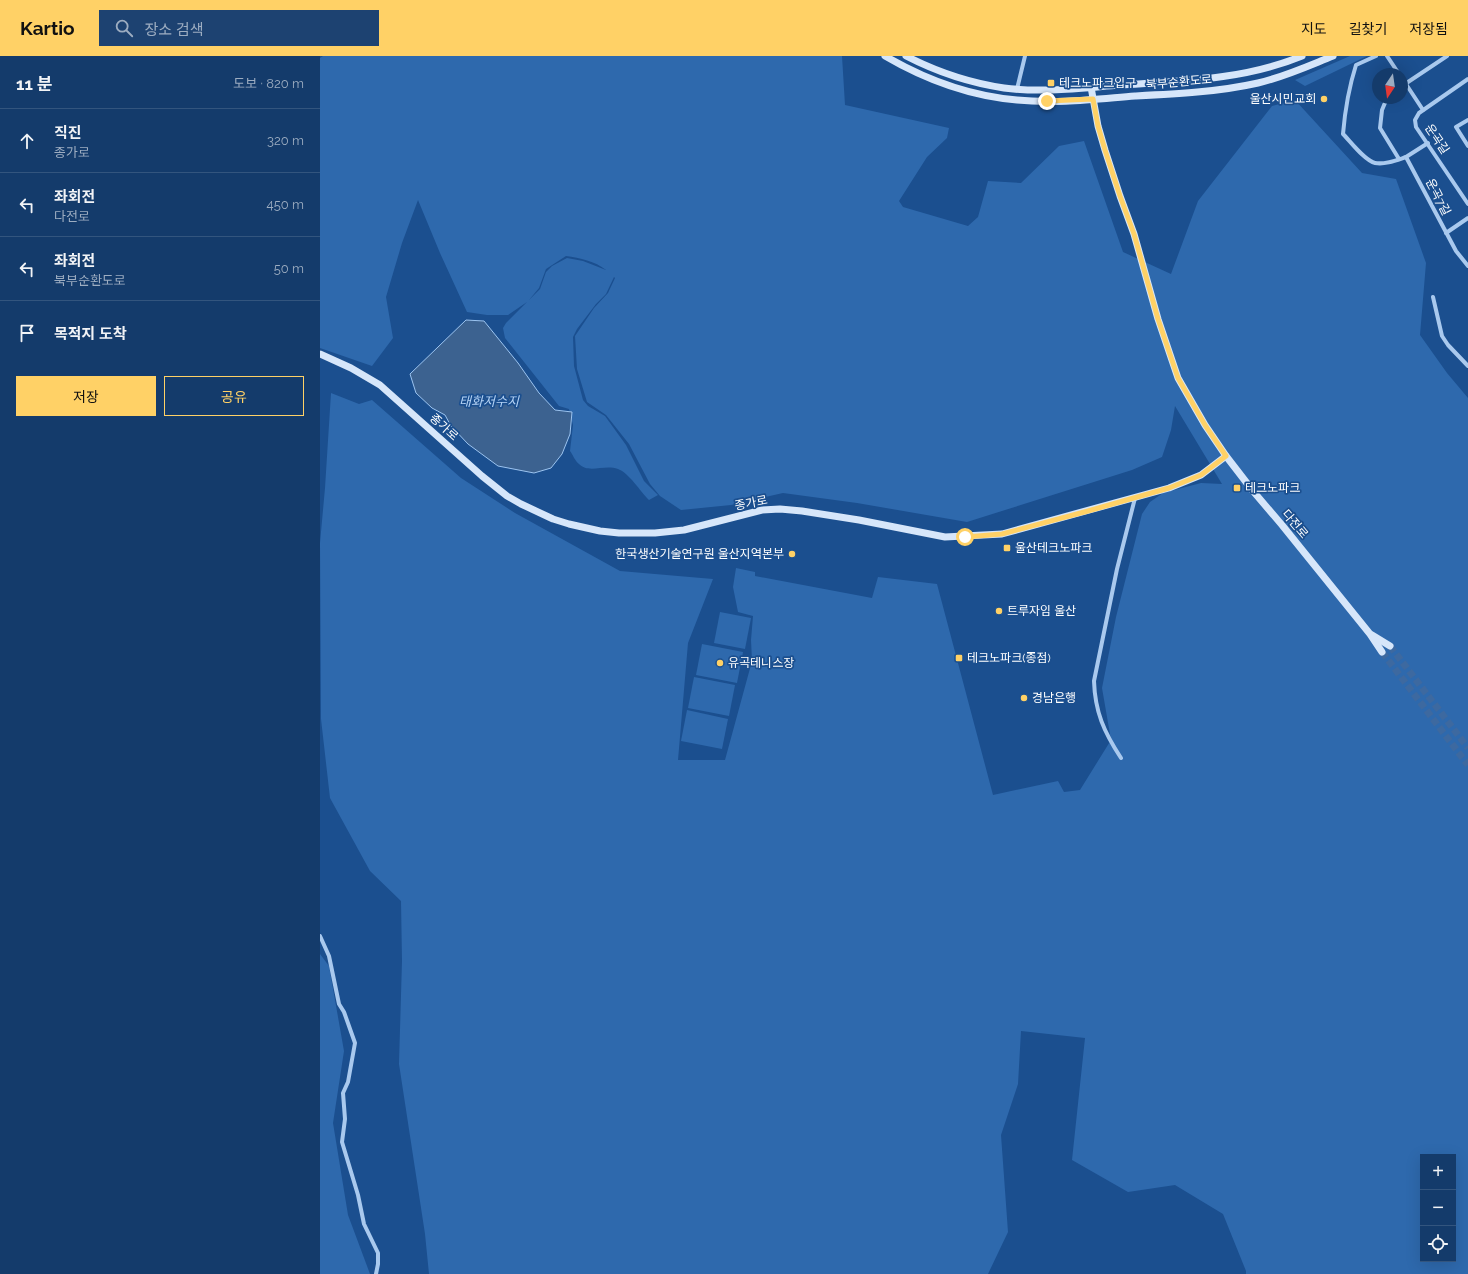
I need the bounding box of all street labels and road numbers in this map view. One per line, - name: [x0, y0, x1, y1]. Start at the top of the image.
- street label: 북부순환도로: [1145, 72, 1213, 92]
- street label: 운곡길: [1422, 121, 1452, 157]
- street label: 운곡7길: [1423, 176, 1453, 218]
- street label: 종가로: [427, 411, 461, 443]
- street label: 종가로: [733, 493, 769, 513]
- street label: 다전로: [1279, 507, 1311, 541]

